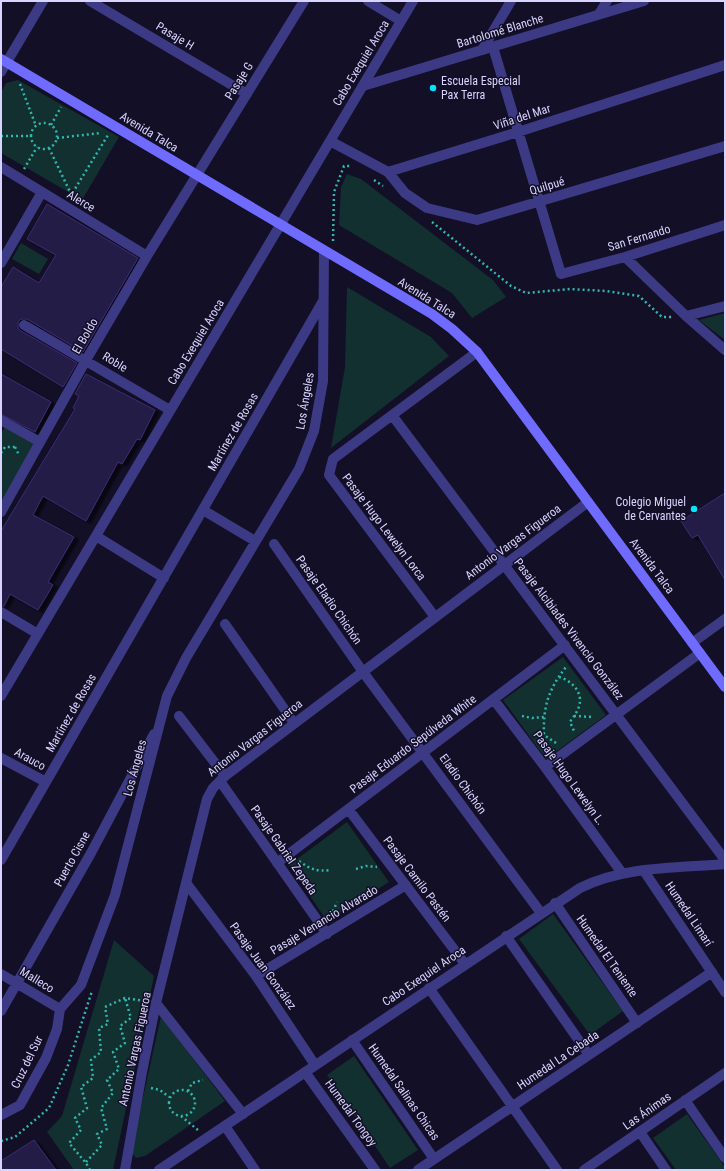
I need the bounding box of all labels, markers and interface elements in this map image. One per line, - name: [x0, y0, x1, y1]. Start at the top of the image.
- street label: Bartolomé Blanche: [455, 11, 545, 51]
- street label: Cabo Exequiel Aroca: [330, 17, 392, 108]
- street label: Pasaje H: [153, 19, 197, 53]
- street label: Pasaje G: [222, 60, 256, 102]
- place label: Escuela Especial Pax Terra: [441, 74, 520, 102]
- marker: Escuela Especial Pax Terra: [428, 83, 438, 93]
- street label: Viña del Mar: [492, 101, 553, 133]
- street label: Avenida Talca: [117, 109, 181, 155]
- street label: Quilpué: [528, 174, 567, 198]
- street label: Alerce: [65, 187, 98, 215]
- street label: San Fernando: [606, 222, 672, 254]
- street label: Avenida Talca: [396, 275, 459, 321]
- street label: Cabo Exequiel Aroca: [165, 296, 227, 387]
- street label: El Boldo: [69, 316, 101, 356]
- street label: Roble: [100, 349, 130, 375]
- street label: Los Ángeles: [292, 371, 317, 431]
- street label: Martínez de Rosas: [205, 390, 261, 474]
- street label: Pasaje Hugo Lewelyn Lorca: [339, 471, 429, 583]
- place label: Colegio Miguel de Cervantes: [615, 495, 686, 523]
- street label: Antonio Vargas Figueroa: [462, 501, 564, 583]
- marker: Colegio Miguel de Cervantes: [689, 504, 699, 514]
- street label: Avenida Talca: [627, 536, 677, 597]
- street label: Pasaje Eladio Chichón: [293, 553, 365, 647]
- street label: Pasaje Alcibiades Vivencio González: [511, 556, 627, 702]
- street label: Martínez de Rosas: [43, 671, 99, 755]
- street label: Pasaje Eduardo Sepúlveda White: [347, 692, 479, 796]
- street label: Antonio Vargas Figueroa: [205, 697, 305, 779]
- street label: Pasaje Hugo Lewelyn L.: [530, 728, 608, 828]
- street label: Los Ángeles: [120, 738, 149, 798]
- street label: Arauco: [12, 745, 48, 773]
- street label: Eladio Chichón: [437, 751, 489, 817]
- street label: Pasaje Gabriel Zepeda: [248, 803, 320, 898]
- street label: Puerto Cisne: [51, 829, 93, 889]
- street label: Pasaje Camilo Pastén: [380, 834, 454, 925]
- street label: Humedal Limarí: [662, 879, 716, 950]
- street label: Pasaje Venancio Alvarado: [268, 882, 380, 958]
- street label: Humedal El Teniente: [573, 912, 641, 1000]
- street label: Pasaje Juan González: [227, 920, 299, 1012]
- street label: Cabo Exequiel Aroca: [380, 943, 469, 1009]
- street label: Malleco: [17, 964, 57, 996]
- street label: Antonio Vargas Figueroa: [116, 990, 154, 1107]
- street label: Humedal La Cebada: [515, 1027, 602, 1092]
- street label: Cruz del Sur: [8, 1033, 46, 1091]
- street label: Humedal Salinas Chicas: [365, 1041, 443, 1143]
- street label: Humedal Tongoy: [322, 1077, 380, 1149]
- street label: Las Ánimas: [620, 1089, 674, 1133]

